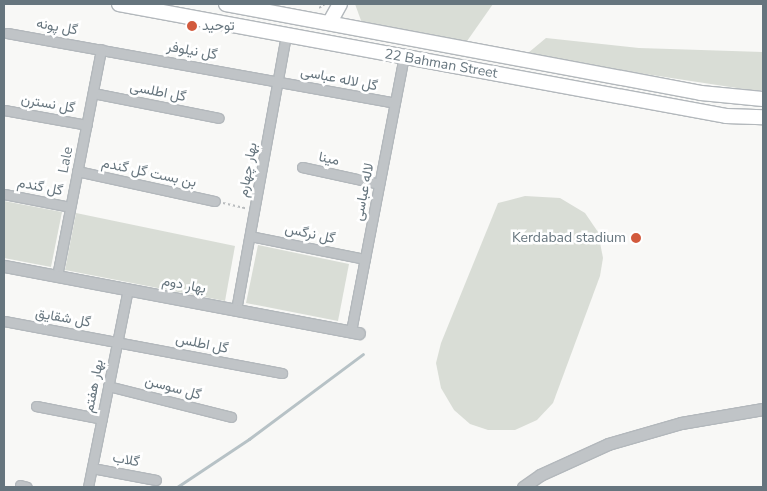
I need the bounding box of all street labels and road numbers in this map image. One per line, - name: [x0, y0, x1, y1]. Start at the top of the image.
- street label: گل پونه: [35, 15, 79, 39]
- street label: گل نیلوفر: [166, 38, 218, 64]
- street label: 22 Bahman Street: [383, 46, 499, 82]
- street label: گل لاله عباسی: [299, 63, 379, 95]
- street label: گل اطلسی: [128, 78, 188, 106]
- street label: گل نسترن: [20, 91, 76, 117]
- street label: بهار چهارم: [235, 141, 261, 199]
- street label: Lale: [55, 145, 77, 175]
- street label: مینا: [317, 149, 341, 169]
- street label: بن بست گل گندم: [100, 155, 198, 191]
- street label: لاله عباسی: [350, 162, 378, 222]
- street label: گل گندم: [16, 174, 64, 200]
- street label: گل نرگس: [283, 221, 337, 247]
- street label: بهار دوم: [161, 273, 207, 297]
- street label: گل شقایق: [34, 305, 92, 331]
- street label: گل اطلس: [174, 331, 230, 357]
- street label: بهار هفتم: [81, 358, 107, 414]
- street label: گل سوسن: [143, 372, 203, 404]
- street label: گلاب: [111, 449, 141, 471]

